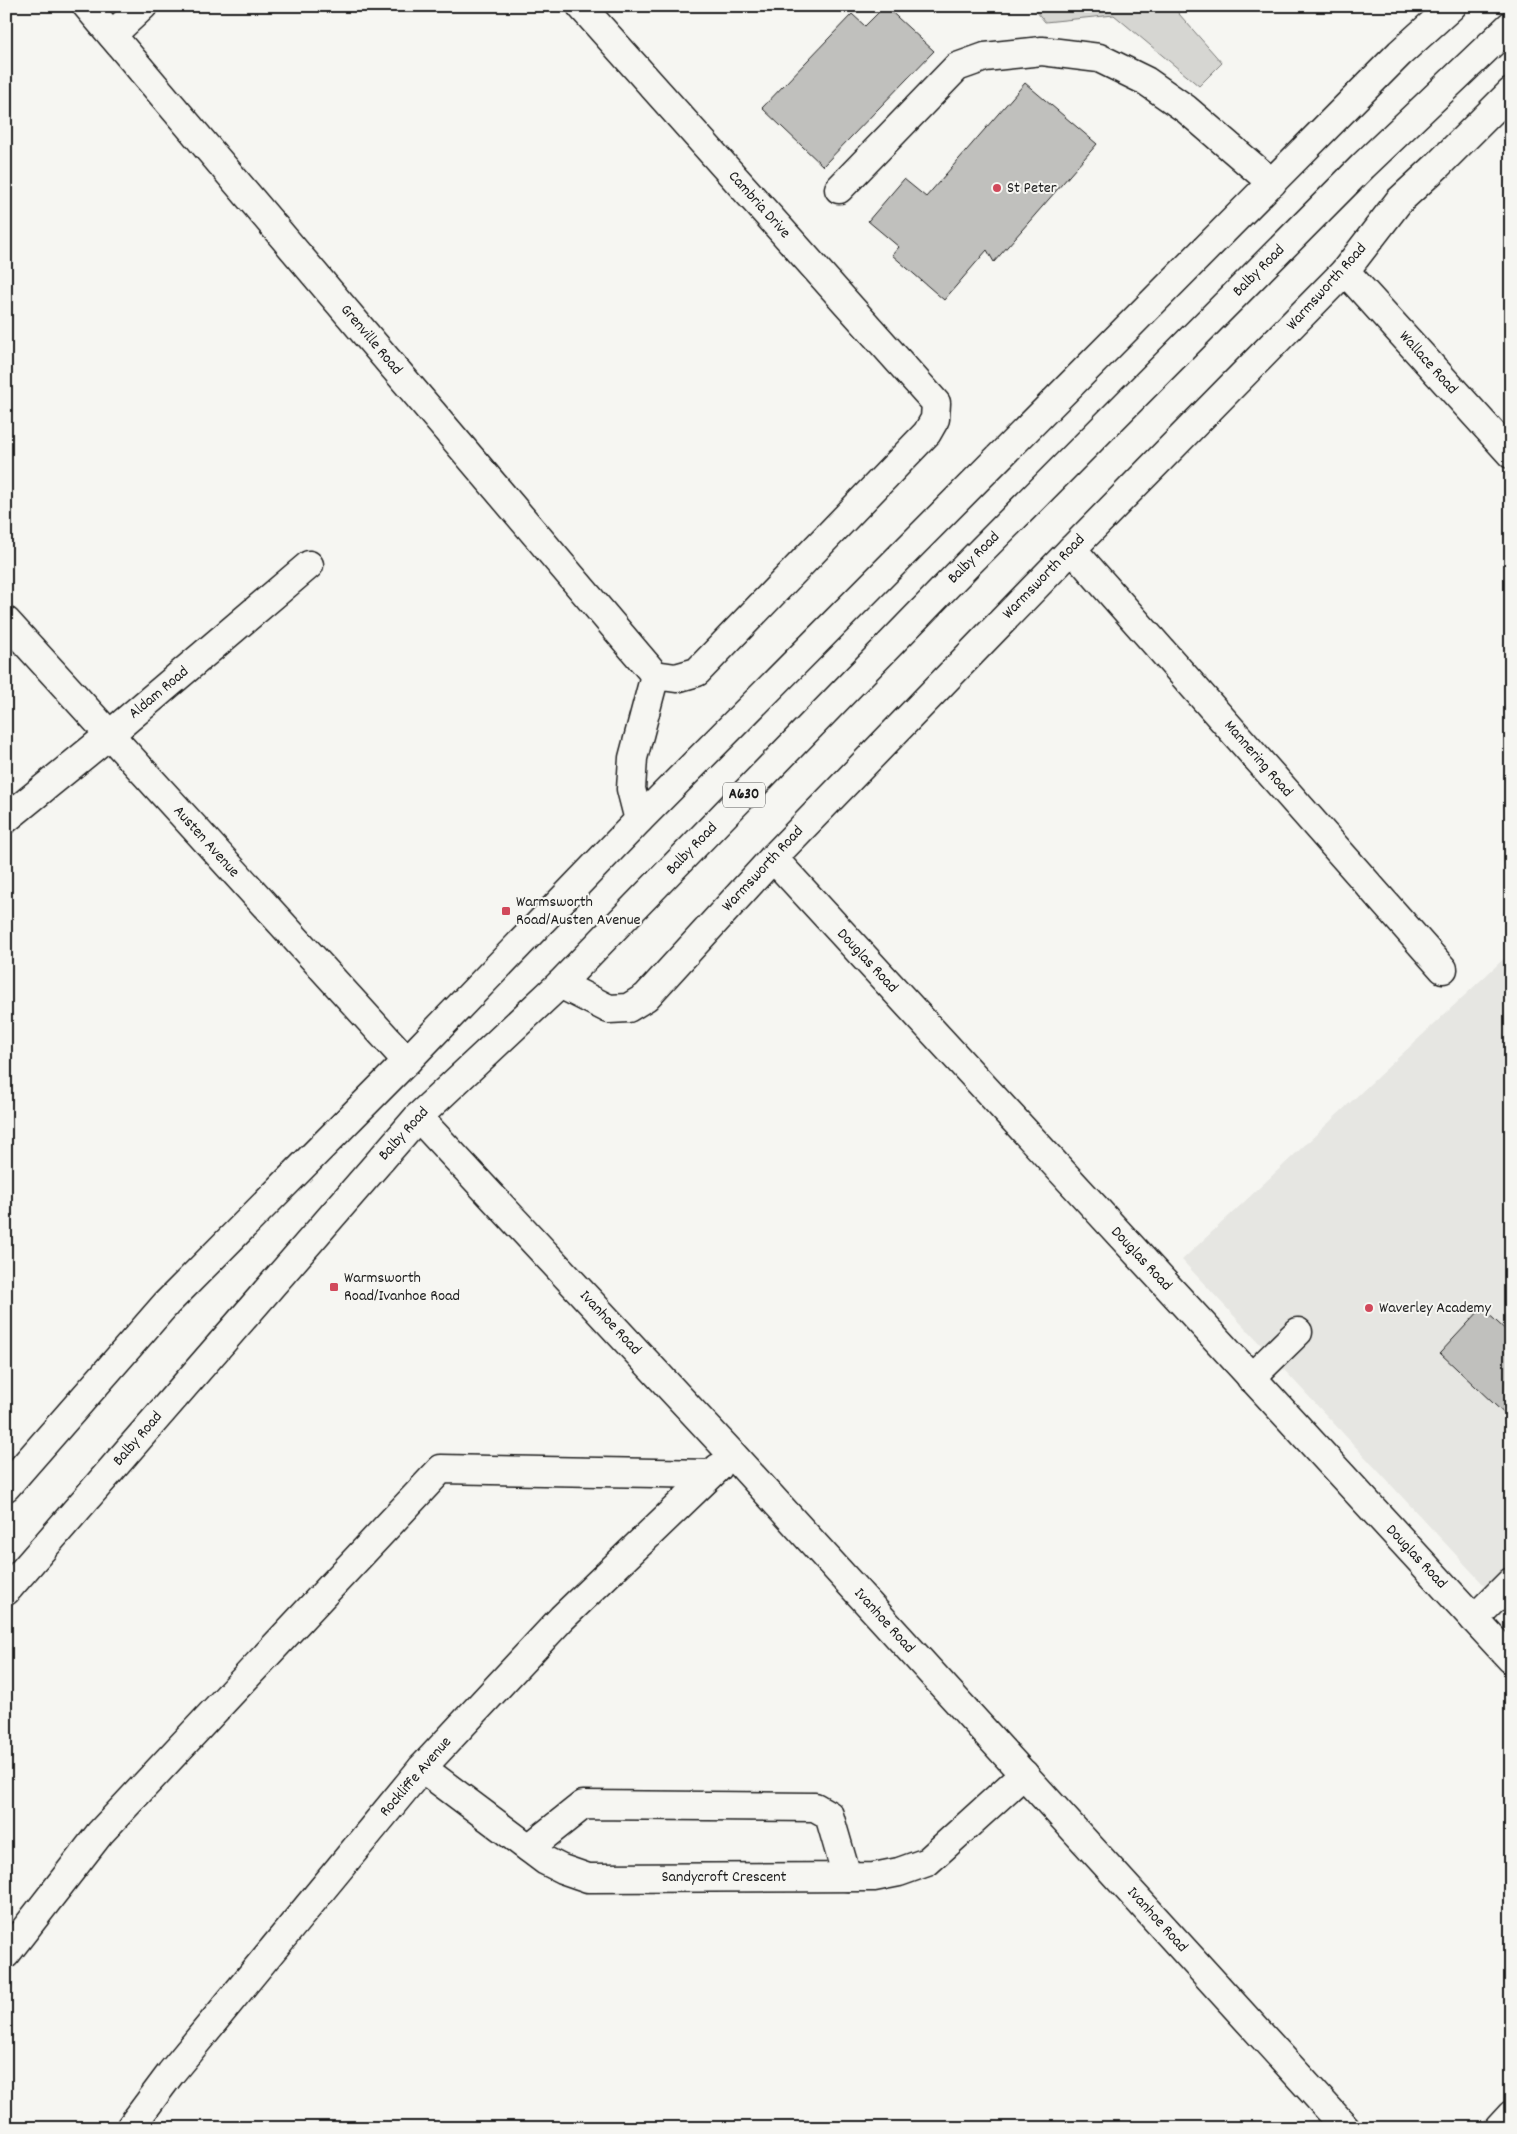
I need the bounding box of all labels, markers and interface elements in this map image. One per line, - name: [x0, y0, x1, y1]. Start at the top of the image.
- street label: Cambria Drive: [722, 166, 796, 244]
- place label: St Peter: [1007, 177, 1057, 200]
- marker: St Peter: [991, 182, 1003, 194]
- street label: Warmsworth Road: [1281, 238, 1373, 336]
- street label: Balby Road: [1228, 240, 1290, 302]
- street label: Grenville Road: [334, 300, 408, 380]
- street label: Wallace Road: [1393, 326, 1463, 400]
- street label: Balby Road: [943, 527, 1005, 589]
- street label: Warmsworth Road: [997, 529, 1091, 625]
- street label: Aldam Road: [124, 661, 194, 725]
- street label: Mannering Road: [1218, 715, 1298, 803]
- road number: A630: [723, 782, 765, 808]
- street label: Austen Avenue: [167, 801, 245, 883]
- street label: Balby Road: [661, 817, 723, 881]
- street label: Warmsworth Road: [717, 821, 809, 917]
- place label: Warmsworth Road/Austen Avenue: [516, 891, 641, 932]
- marker: Warmsworth Road/Austen Avenue: [500, 905, 512, 917]
- street label: Douglas Road: [831, 924, 903, 998]
- street label: Balby Road: [373, 1102, 435, 1166]
- street label: Douglas Road: [1105, 1222, 1177, 1296]
- place label: Warmsworth Road/Ivanhoe Road: [344, 1267, 460, 1308]
- marker: Warmsworth Road/Ivanhoe Road: [328, 1281, 340, 1293]
- street label: Ivanhoe Road: [574, 1285, 646, 1361]
- place label: Waverley Academy: [1379, 1297, 1492, 1320]
- marker: Waverley Academy: [1363, 1302, 1375, 1314]
- street label: Balby Road: [108, 1407, 168, 1471]
- street label: Douglas Road: [1380, 1520, 1452, 1594]
- street label: Ivanhoe Road: [848, 1583, 920, 1659]
- street label: Rockliffe Avenue: [375, 1732, 457, 1822]
- street label: Sandycroft Crescent: [661, 1866, 787, 1889]
- street label: Ivanhoe Road: [1121, 1882, 1193, 1958]

